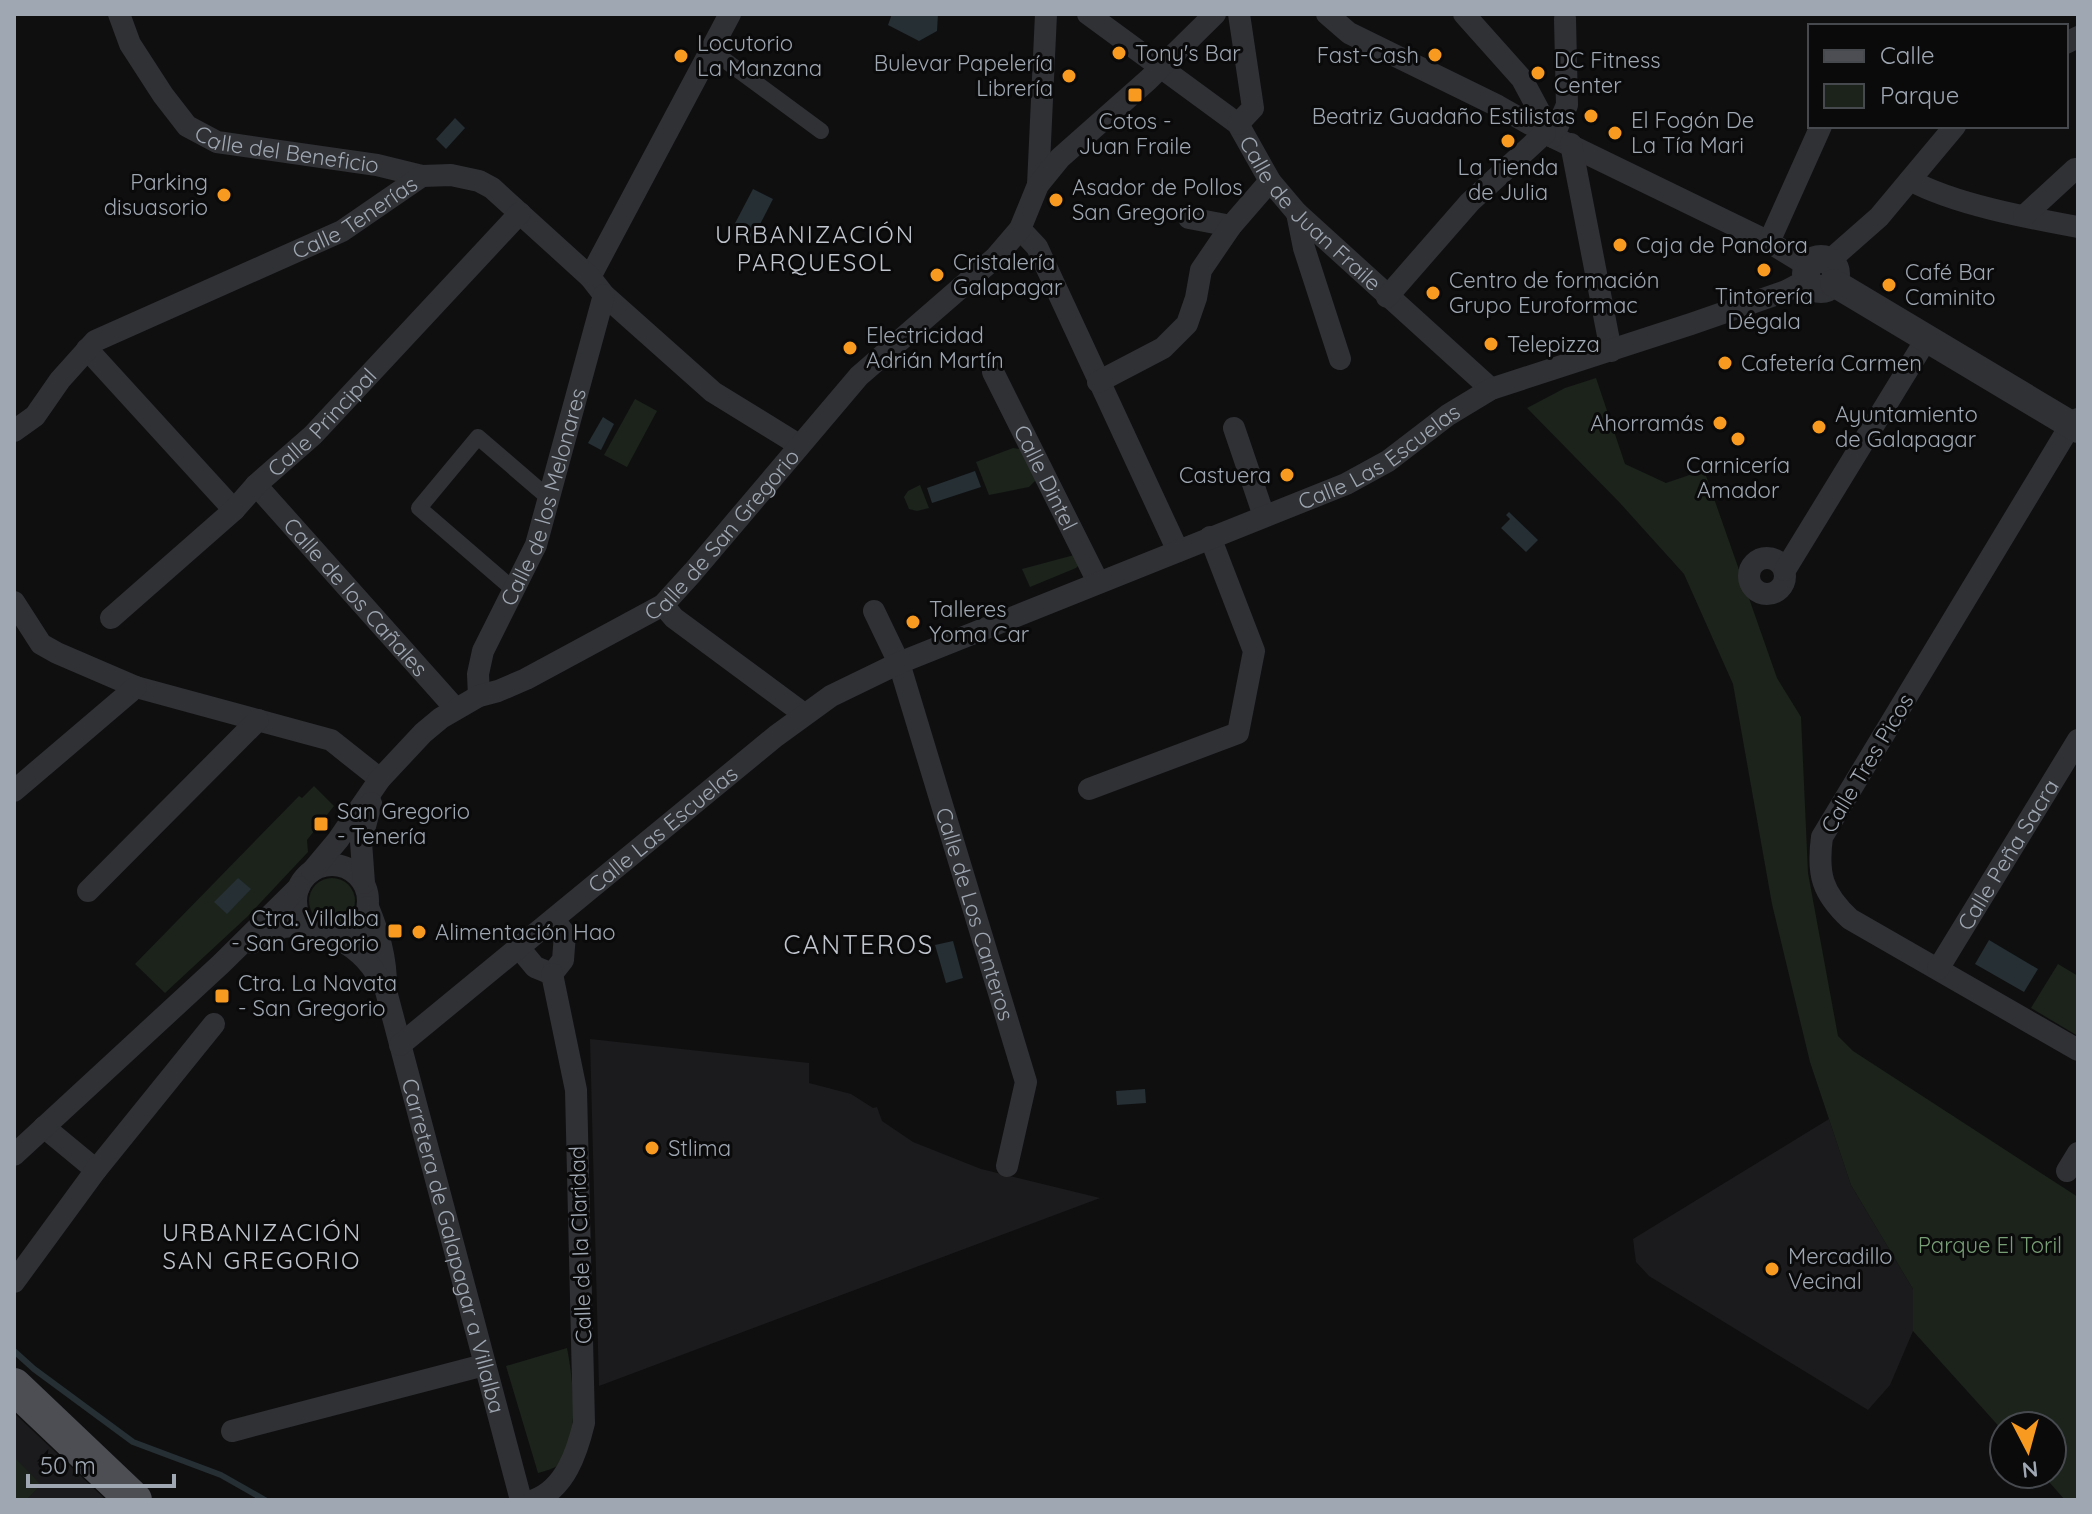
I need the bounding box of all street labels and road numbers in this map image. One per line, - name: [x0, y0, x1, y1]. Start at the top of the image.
- street label: Calle del Beneficio: [190, 119, 381, 179]
- street label: Calle de Juan Fraile: [1233, 131, 1387, 297]
- street label: Calle Tenerías: [288, 170, 423, 265]
- street label: Calle Principal: [261, 362, 382, 483]
- street label: Calle de los Melonares: [494, 385, 592, 610]
- street label: Calle Las Escuelas: [1294, 397, 1465, 516]
- street label: Calle Dintel: [1008, 420, 1084, 535]
- street label: Calle de San Gregorio: [639, 443, 805, 626]
- street label: Calle de los Cañales: [278, 512, 434, 682]
- street label: Calle Tres Picos: [1814, 688, 1920, 838]
- street label: Calle Las Escuelas: [582, 759, 743, 899]
- street label: Calle Peña Sacra: [1951, 774, 2065, 935]
- street label: Calle de Los Canteros: [930, 804, 1021, 1024]
- street label: Carretera de Galapagar a Villalba: [396, 1075, 511, 1416]
- street label: Calle de la Claridad: [563, 1146, 597, 1344]

